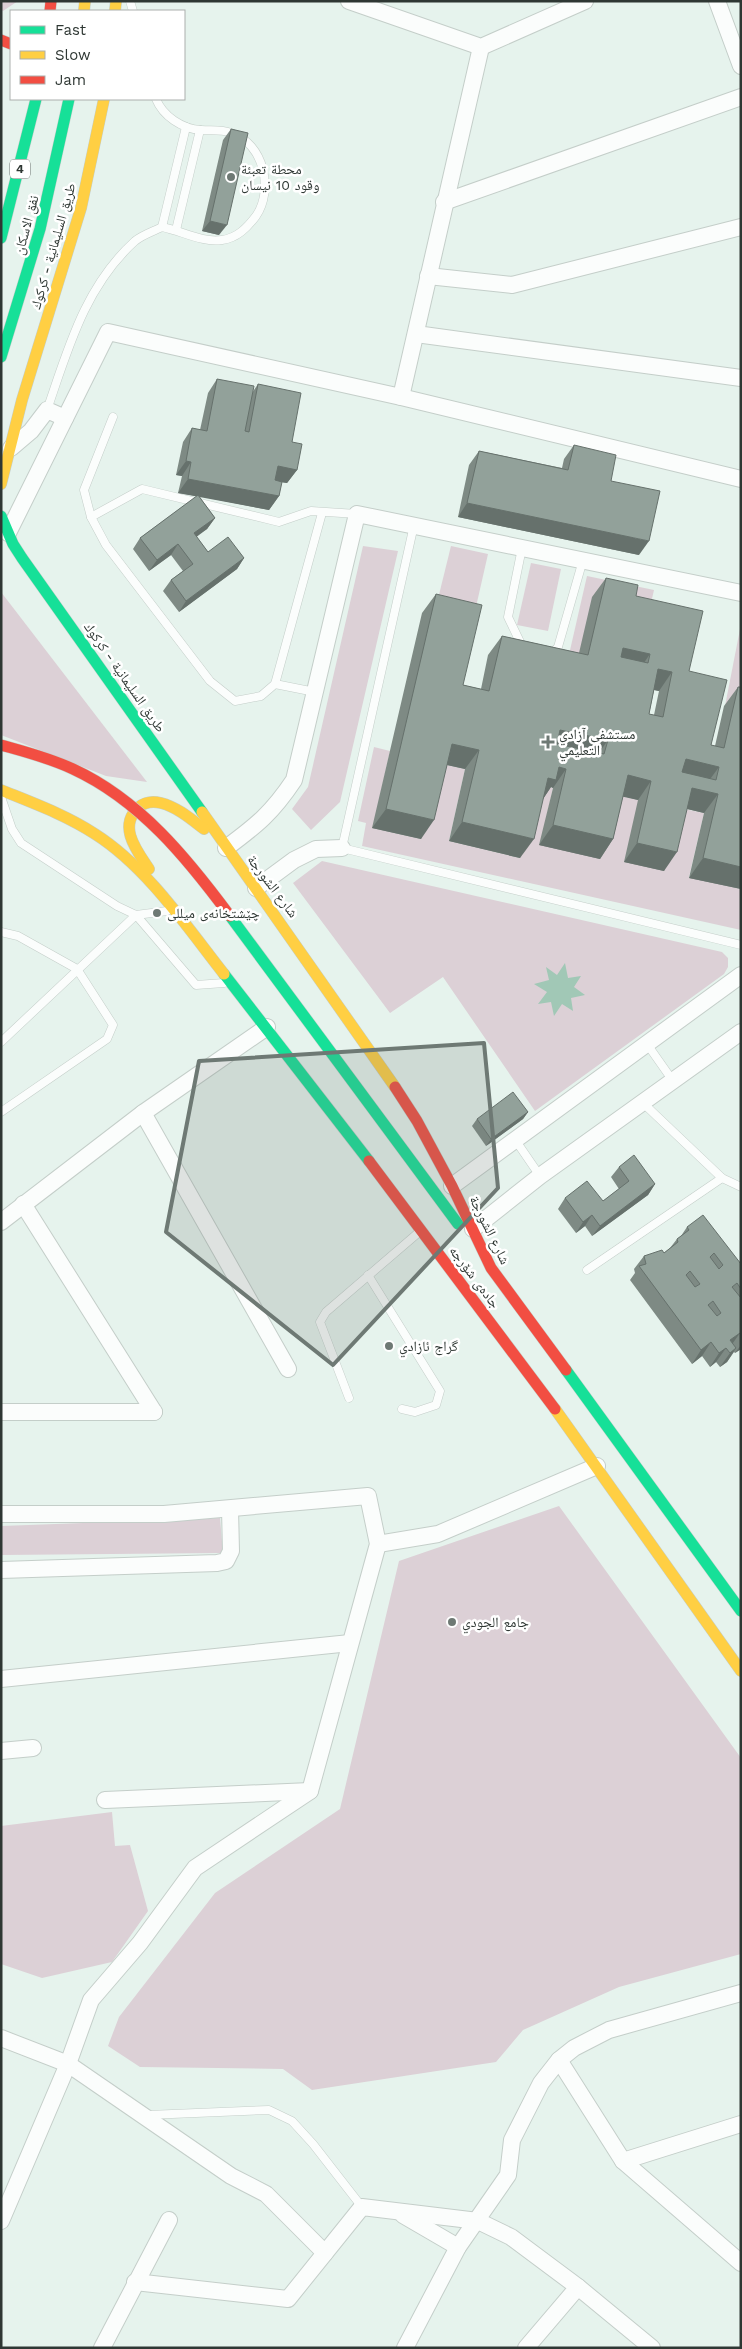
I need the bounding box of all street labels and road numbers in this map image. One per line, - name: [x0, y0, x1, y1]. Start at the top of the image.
- road number: 4: [10, 160, 30, 178]
- street label: طريق السليمانية - كركوك: [27, 181, 81, 311]
- street label: نفق الاسكان: [10, 193, 44, 257]
- street label: طريق السليمانية - كركوك: [79, 619, 169, 736]
- street label: شارع الشورجة: [243, 852, 302, 922]
- street label: شارع الشورجة: [465, 1193, 513, 1268]
- street label: جادەی شۆرجە: [446, 1243, 504, 1312]

